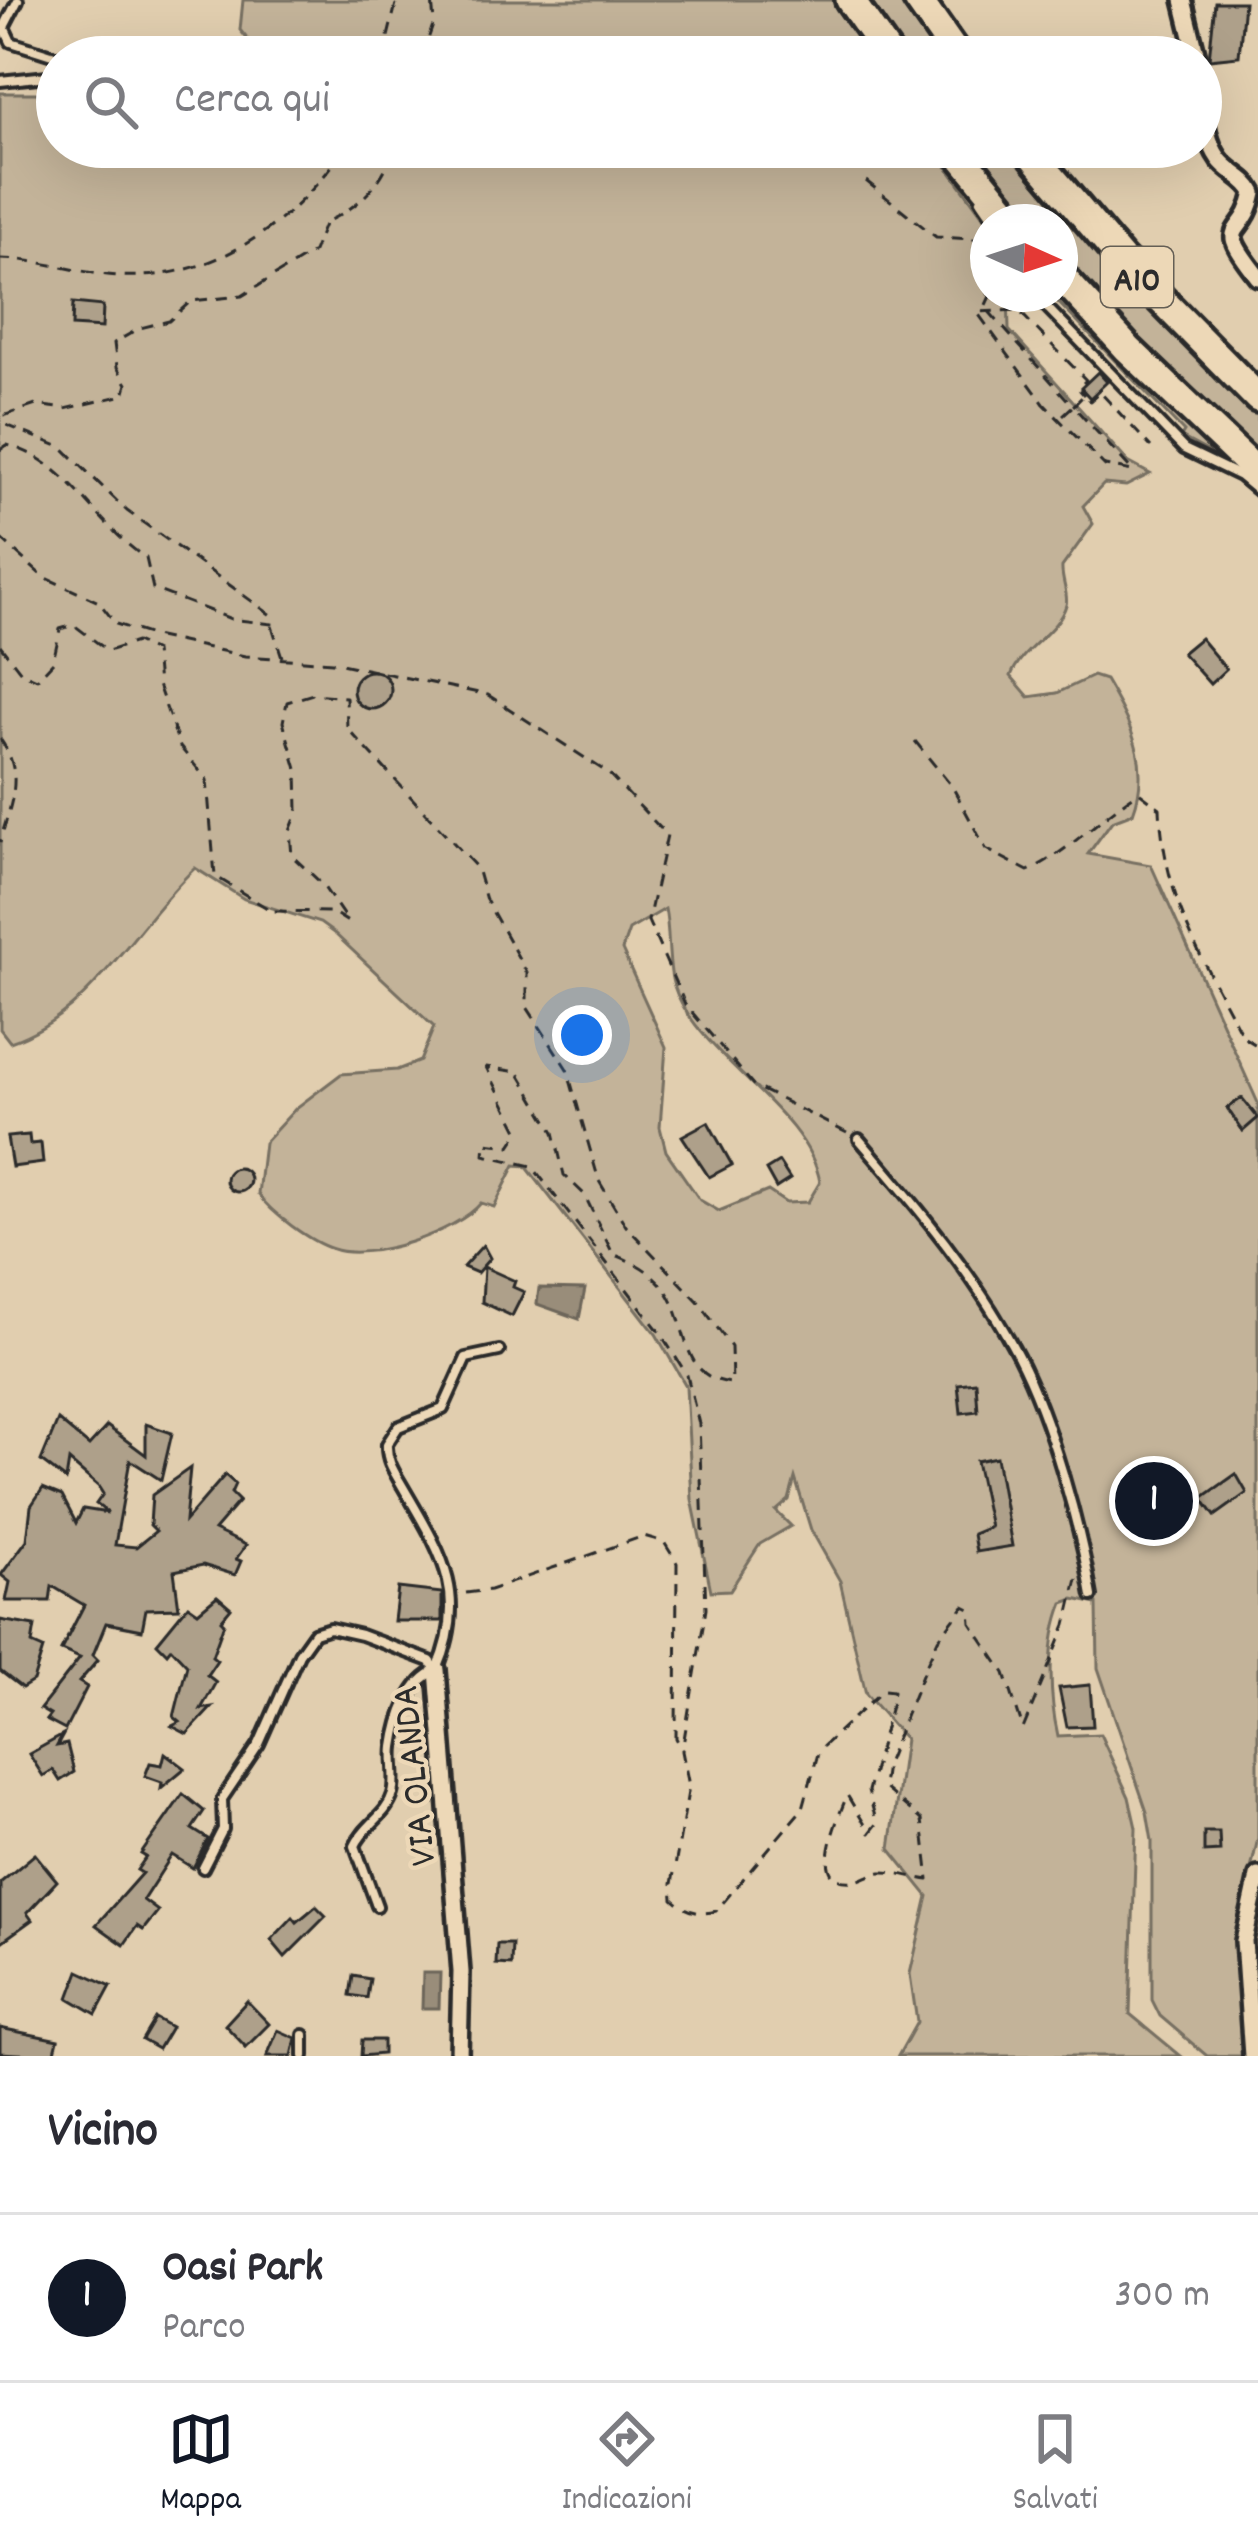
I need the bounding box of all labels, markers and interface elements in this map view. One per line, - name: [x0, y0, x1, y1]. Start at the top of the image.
- search box: [36, 36, 1222, 168]
- icon: search: [78, 69, 144, 135]
- text: Cerca qui: [174, 70, 330, 134]
- north arrow: [970, 204, 1078, 312]
- road number: A10: [1101, 247, 1173, 307]
- your location: [552, 1005, 612, 1065]
- pin: 1: [1115, 1456, 1193, 1546]
- street label: VIA OLANDA: [381, 1682, 454, 1868]
- text: Vicino: [48, 2098, 158, 2170]
- text: Oasi Park: [162, 2238, 323, 2302]
- text: 1: [83, 2270, 91, 2325]
- text: 300 m: [1114, 2270, 1210, 2325]
- text: Parco: [162, 2302, 246, 2357]
- tab: Mappa: [160, 2406, 241, 2525]
- tab: Indicazioni: [562, 2406, 692, 2525]
- tab: Salvati: [1012, 2406, 1098, 2525]

